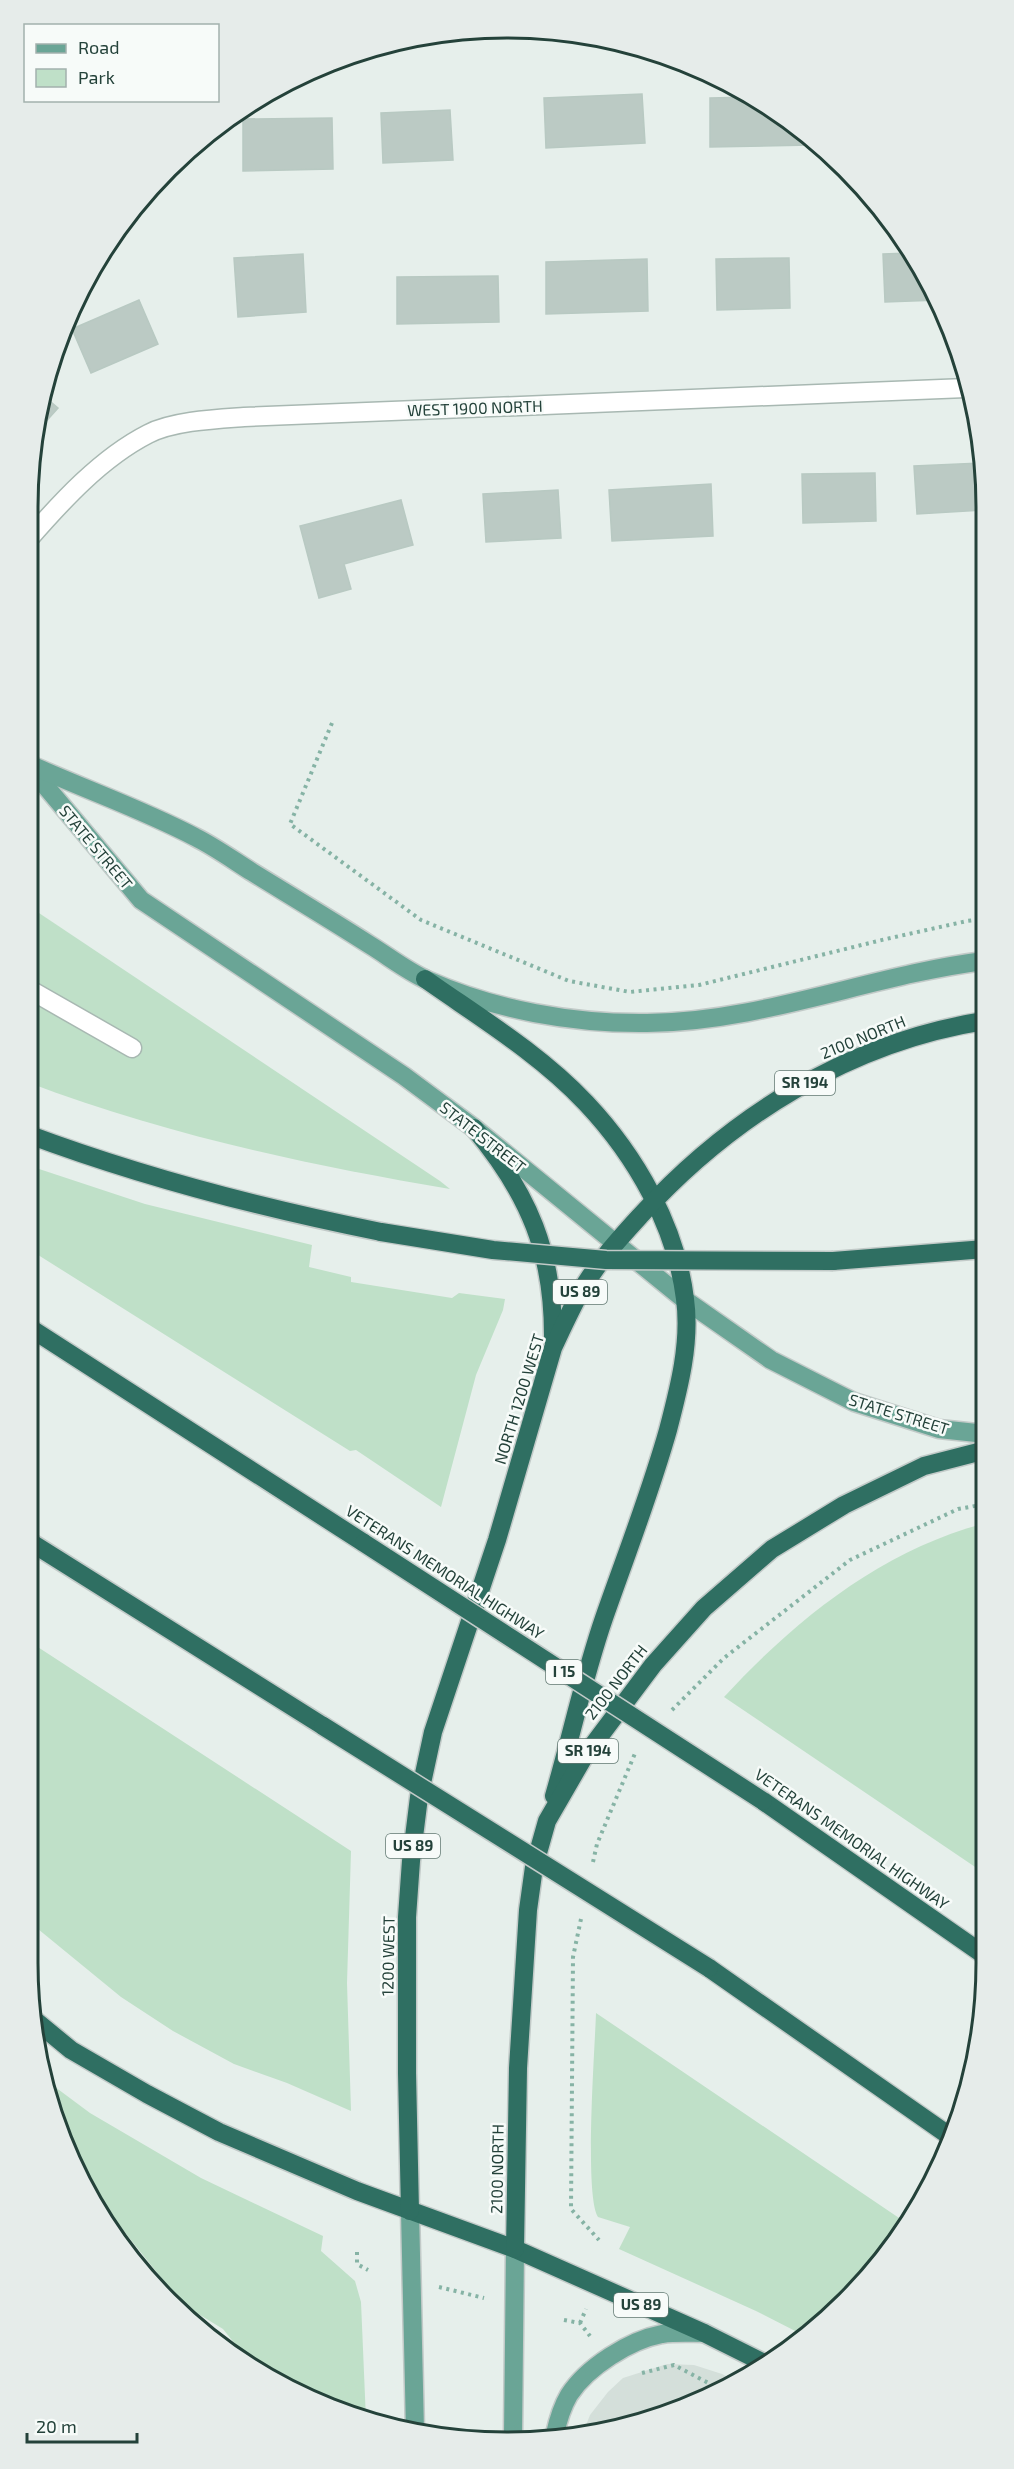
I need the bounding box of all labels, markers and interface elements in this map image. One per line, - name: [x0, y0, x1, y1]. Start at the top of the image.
- legend: [24, 24, 219, 102]
- text: Road: [78, 36, 119, 58]
- text: Park: [78, 66, 115, 88]
- street label: WEST 1900 NORTH: [407, 396, 543, 419]
- street label: STATE STREET: [56, 801, 137, 892]
- street label: 2100 NORTH: [818, 1011, 908, 1062]
- road number: SR 194: [775, 1071, 835, 1095]
- street label: STATE STREET: [437, 1097, 530, 1176]
- road number: US 89: [553, 1280, 607, 1304]
- street label: NORTH 1200 WEST: [490, 1331, 547, 1466]
- street label: STATE STREET: [847, 1389, 951, 1438]
- street label: VETERANS MEMORIAL HIGHWAY: [343, 1500, 548, 1643]
- street label: 2100 NORTH: [580, 1640, 651, 1723]
- road number: I 15: [546, 1660, 582, 1684]
- road number: SR 194: [558, 1739, 618, 1763]
- street label: VETERANS MEMORIAL HIGHWAY: [752, 1764, 953, 1913]
- road number: US 89: [386, 1834, 440, 1858]
- street label: 1200 WEST: [377, 1916, 398, 1996]
- street label: 2100 NORTH: [486, 2124, 507, 2214]
- road number: US 89: [614, 2293, 668, 2317]
- scale bar: [27, 2406, 136, 2444]
- text: 20 m: [36, 2415, 77, 2437]

